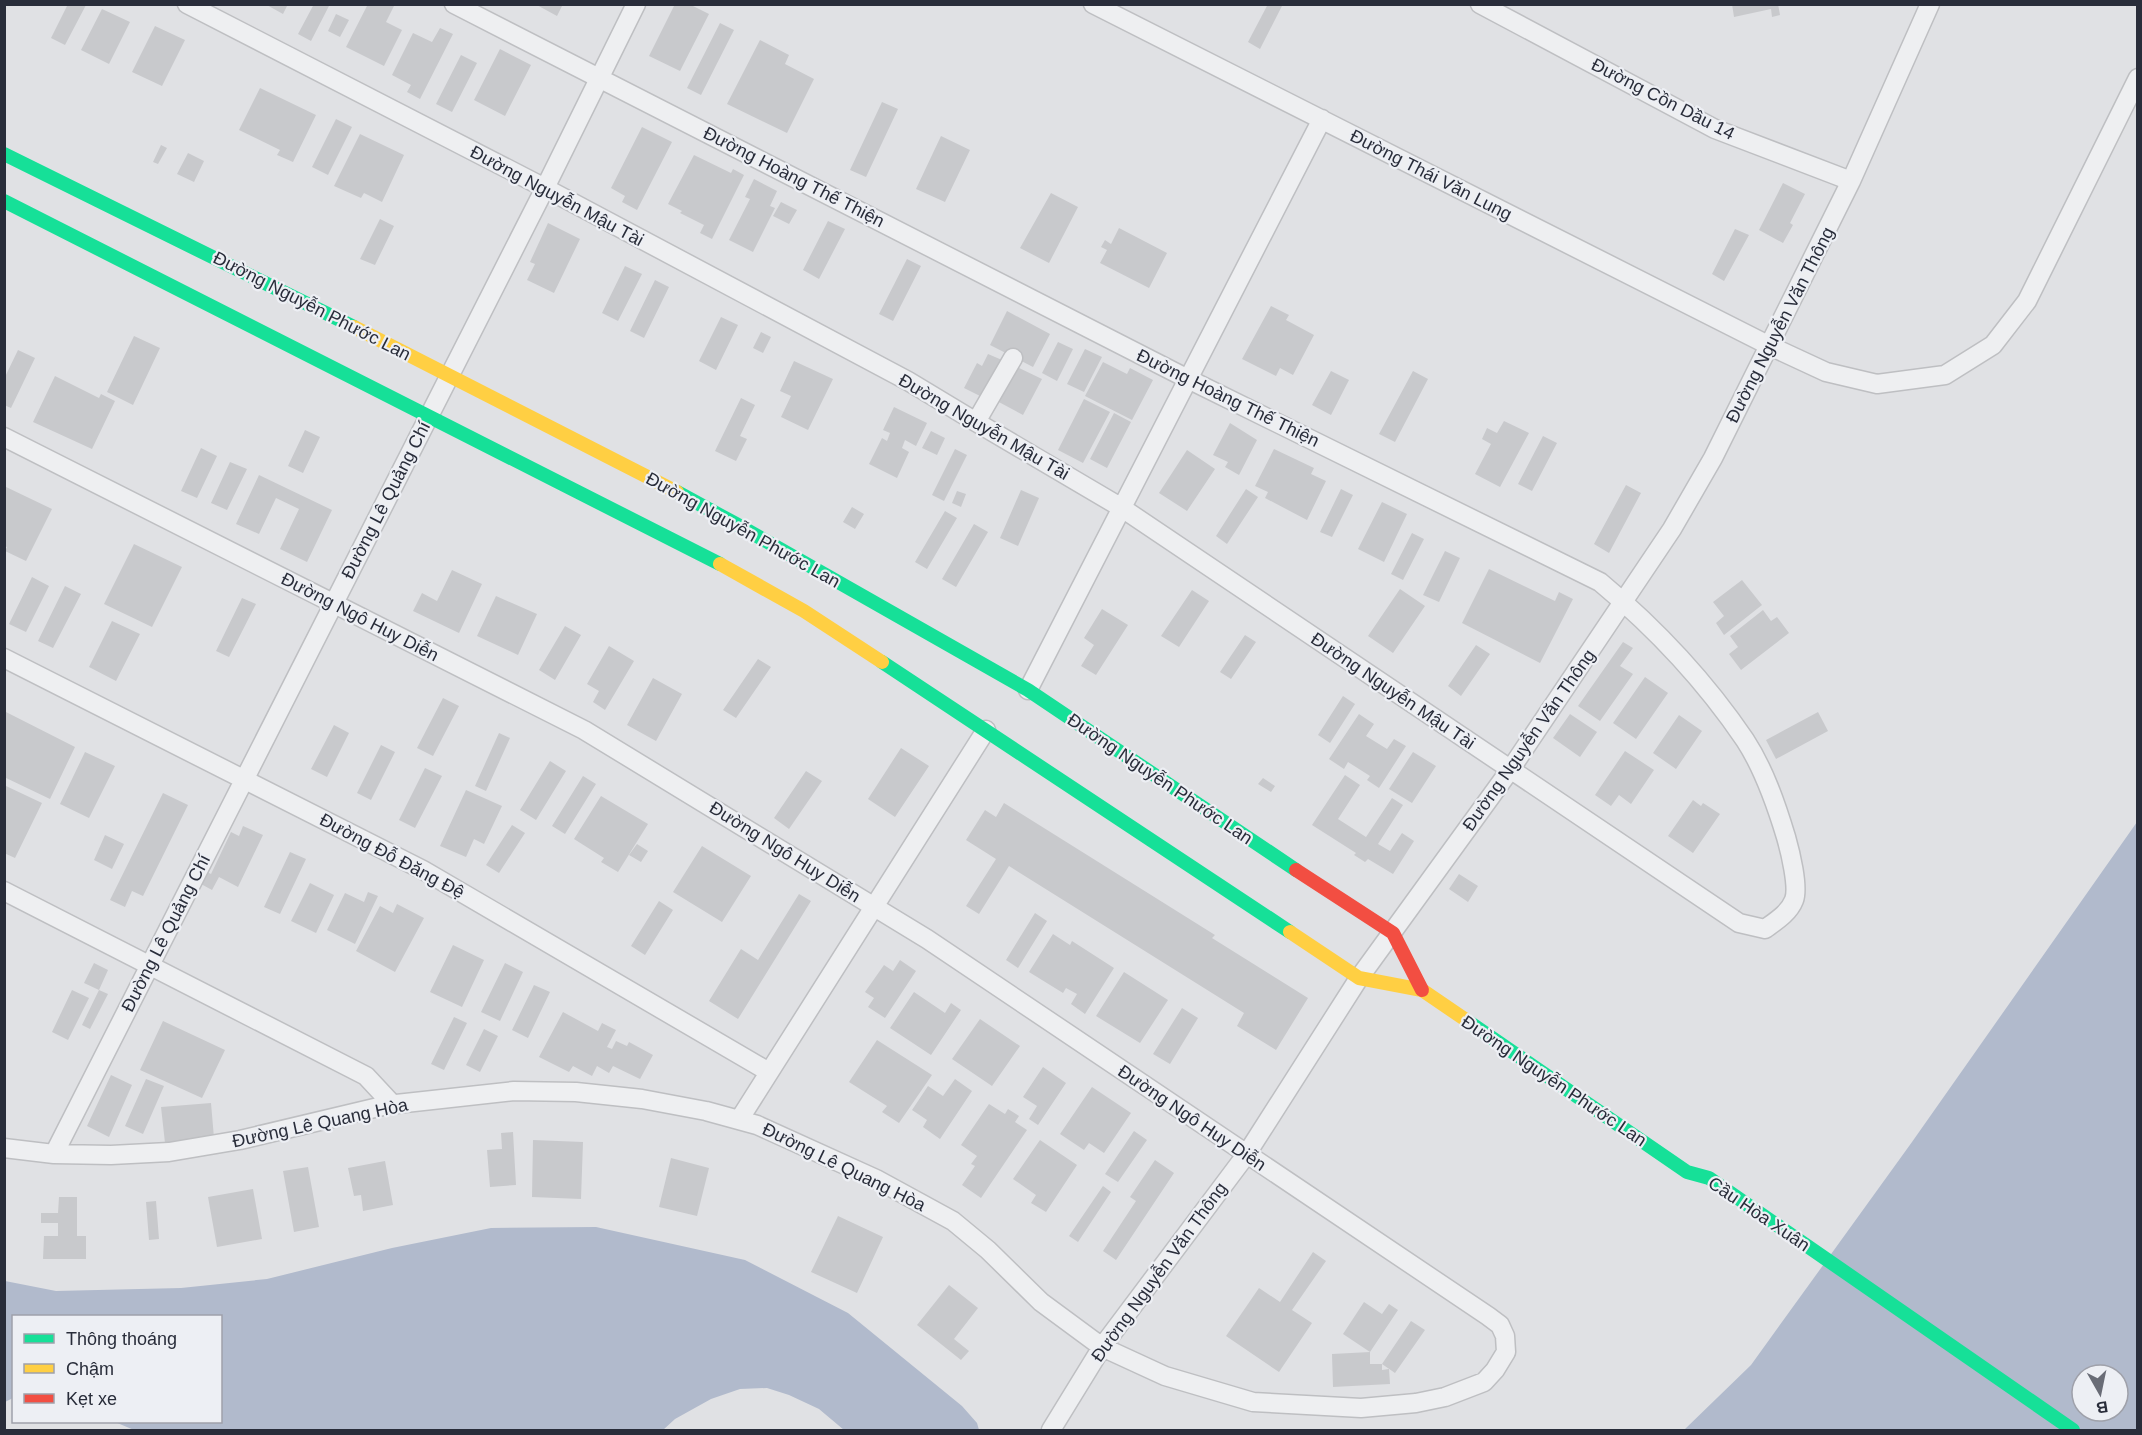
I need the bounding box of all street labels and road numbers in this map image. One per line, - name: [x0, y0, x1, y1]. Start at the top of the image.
- street label: Đường Cồn Dầu 14: [1588, 54, 1738, 144]
- street label: Đường Hoàng Thế Thiện: [700, 123, 888, 231]
- street label: Đường Thái Văn Lung: [1347, 126, 1515, 224]
- street label: Đường Nguyễn Mậu Tài: [467, 141, 648, 250]
- street label: Đường Nguyễn Văn Thông: [1721, 223, 1838, 426]
- street label: Đường Nguyễn Phước Lan: [210, 247, 414, 365]
- street label: Đường Hoàng Thế Thiện: [1134, 345, 1322, 451]
- street label: Đường Nguyễn Mậu Tài: [895, 369, 1073, 484]
- street label: Đường Lê Quảng Chí: [338, 418, 434, 582]
- street label: Đường Nguyễn Phước Lan: [642, 467, 844, 592]
- street label: Đường Ngô Huy Diễn: [278, 568, 442, 665]
- street label: Đường Nguyễn Mậu Tài: [1307, 628, 1479, 753]
- street label: Đường Nguyễn Văn Thông: [1458, 645, 1599, 834]
- street label: Đường Nguyễn Phước Lan: [1064, 709, 1257, 848]
- street label: Đường Ngô Huy Diễn: [706, 797, 865, 907]
- street label: Đường Đỗ Đăng Đệ: [316, 809, 468, 903]
- street label: Đường Lê Quảng Chí: [118, 851, 214, 1015]
- street label: Đường Nguyễn Phước Lan: [1458, 1011, 1651, 1150]
- street label: Đường Ngô Huy Diễn: [1114, 1060, 1270, 1175]
- street label: Đường Lê Quang Hòa: [230, 1094, 411, 1151]
- street label: Đường Lê Quang Hòa: [759, 1119, 930, 1216]
- street label: Cầu Hòa Xuân: [1704, 1173, 1814, 1255]
- street label: Đường Nguyễn Văn Thông: [1086, 1178, 1231, 1366]

